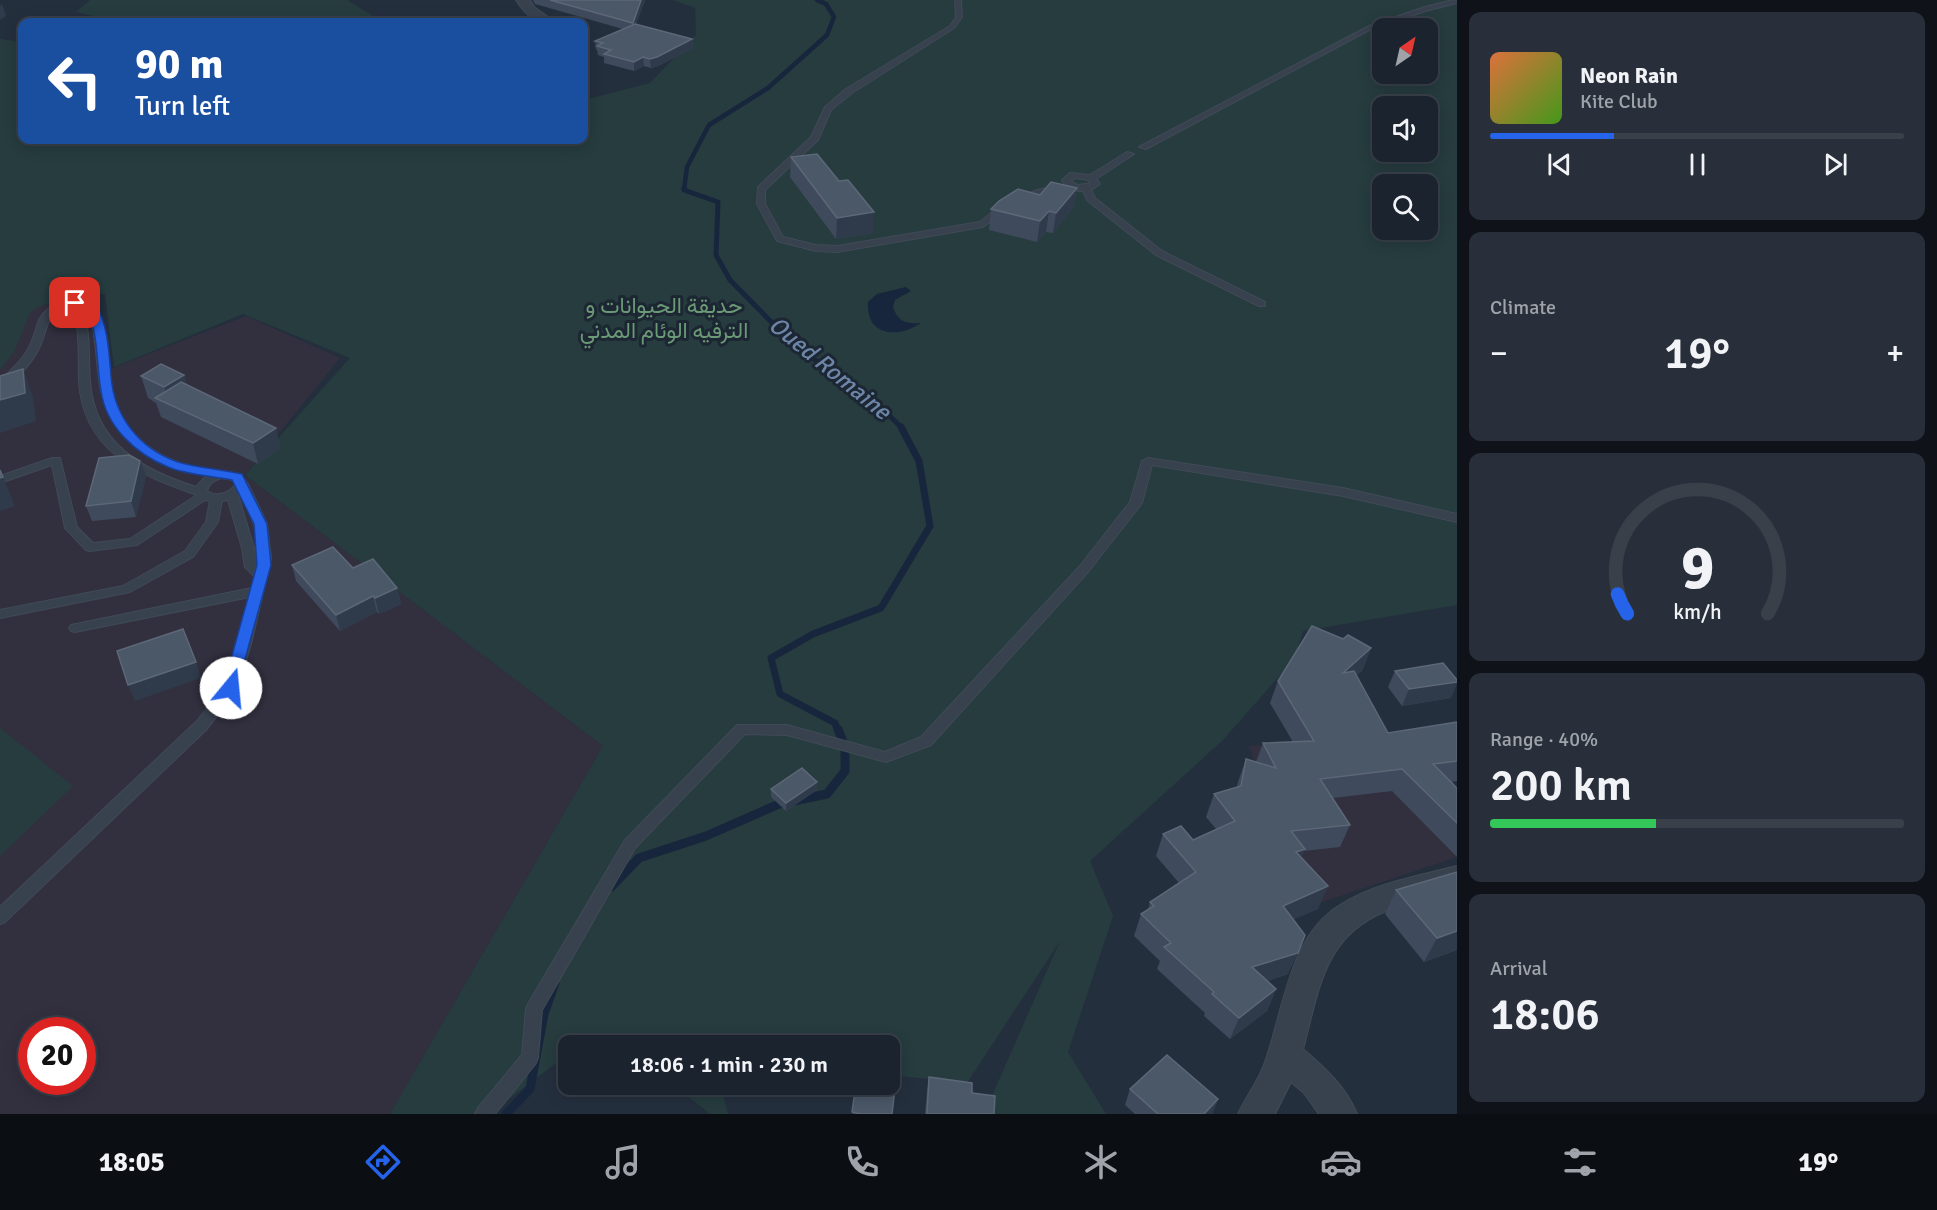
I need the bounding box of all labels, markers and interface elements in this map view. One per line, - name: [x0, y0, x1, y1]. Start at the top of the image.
- north arrow: [1372, 18, 1438, 84]
- map controls: [1372, 18, 1438, 240]
- text: 90 m: [135, 39, 224, 90]
- icon: left: [36, 42, 114, 120]
- text: Neon Rain: [1580, 62, 1678, 89]
- text: Kite Club: [1580, 89, 1658, 114]
- text: Turn left: [135, 90, 230, 123]
- button: sound: [1372, 96, 1438, 162]
- icon: previous: [1543, 148, 1576, 181]
- icon: pause: [1681, 148, 1714, 181]
- icon: next: [1819, 148, 1852, 181]
- button: search: [1372, 174, 1438, 240]
- pin: [49, 277, 100, 328]
- icon: arrive: [58, 286, 91, 319]
- park label: حديقة الحيوانات و الترفيه الوئام المدني: [580, 292, 748, 349]
- text: Climate: [1490, 295, 1556, 320]
- water label: Oued Romaine: [763, 310, 898, 427]
- text: 19°: [1664, 326, 1730, 381]
- text: −: [1490, 333, 1508, 374]
- text: +: [1886, 333, 1904, 374]
- text: 9: [1680, 529, 1714, 606]
- text: km/h: [1673, 599, 1721, 625]
- position arrow: [199, 656, 263, 720]
- text: Range · 40%: [1490, 727, 1598, 752]
- text: 200 km: [1490, 758, 1632, 813]
- text: Arrival: [1490, 956, 1548, 981]
- text: 18:06: [1490, 987, 1600, 1042]
- speed limit sign: 20: [18, 1017, 96, 1095]
- text: 18:06 · 1 min · 230 m: [630, 1051, 828, 1078]
- icon: directions: [362, 1141, 404, 1183]
- icon: music: [602, 1141, 644, 1183]
- icon: phone: [841, 1141, 883, 1183]
- icon: climate: [1080, 1141, 1122, 1183]
- icon: car: [1320, 1141, 1362, 1183]
- icon: filters: [1559, 1141, 1601, 1183]
- text: 18:05: [99, 1146, 165, 1179]
- text: 19°: [1798, 1146, 1838, 1179]

